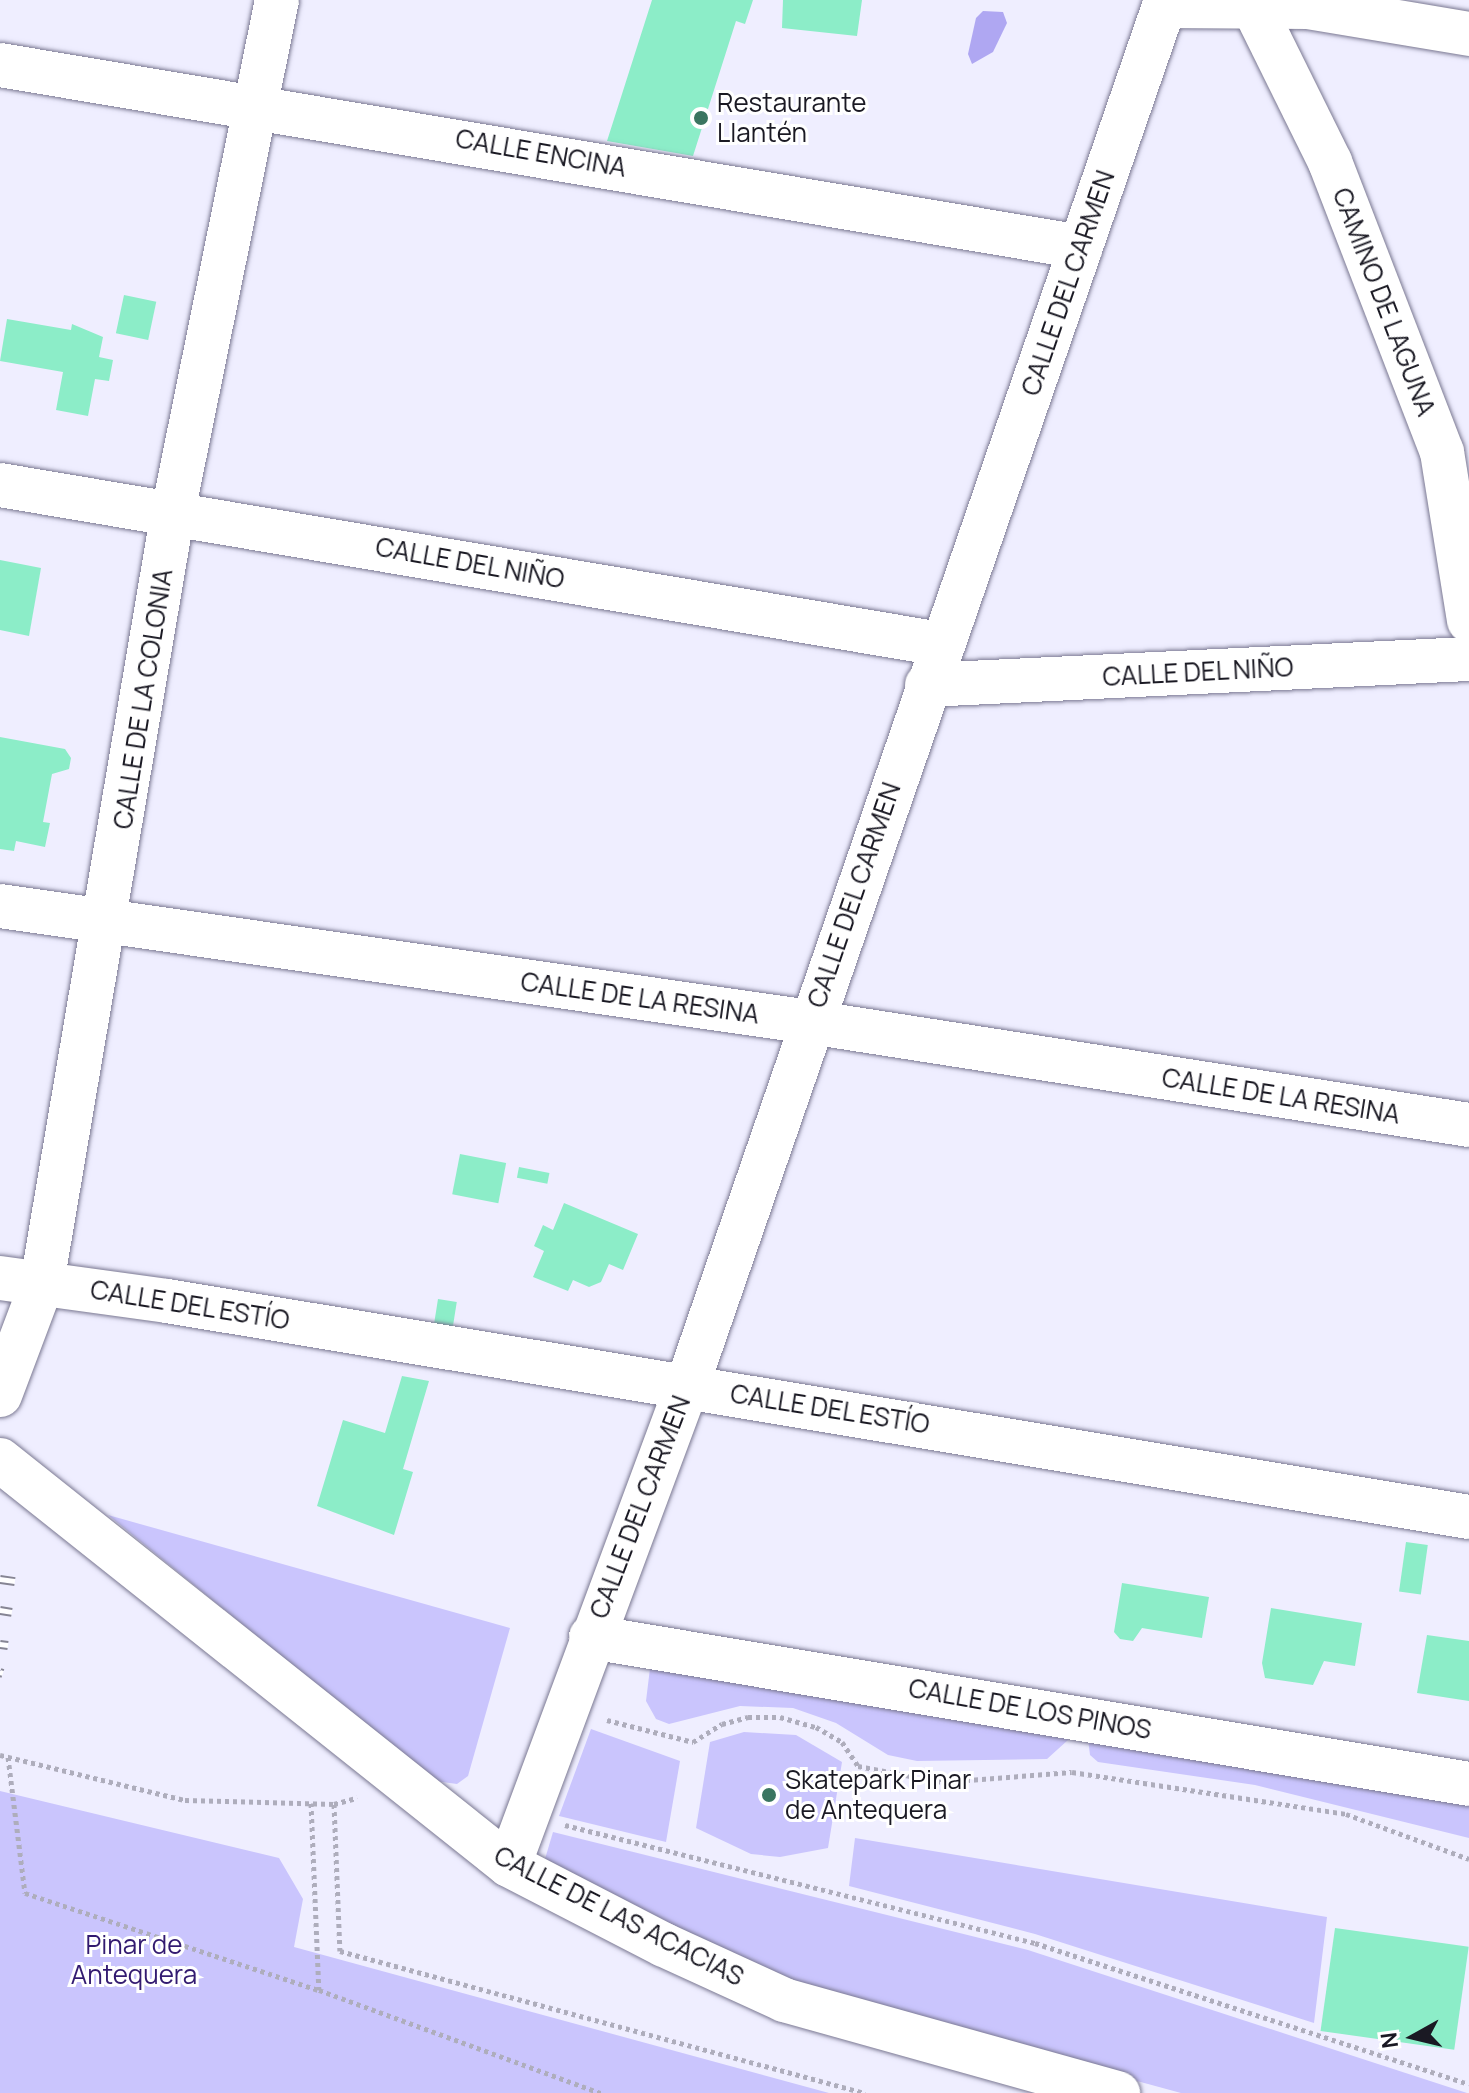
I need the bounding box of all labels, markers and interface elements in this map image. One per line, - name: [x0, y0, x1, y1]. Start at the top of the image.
- place label: Restaurante Llantén: [717, 87, 866, 148]
- marker: Restaurante Llantén: [692, 109, 710, 127]
- street label: CALLE ENCINA: [453, 123, 629, 183]
- street label: CALLE DEL CARMEN: [1015, 166, 1121, 400]
- street label: CAMINO DE LAGUNA: [1326, 184, 1442, 420]
- street label: CALLE DEL NIÑO: [373, 531, 567, 595]
- street label: CALLE DE LA COLONIA: [107, 567, 179, 831]
- street label: CALLE DEL NIÑO: [1101, 651, 1295, 693]
- street label: CALLE DEL CARMEN: [801, 778, 907, 1012]
- street label: CALLE DE LA RESINA: [519, 966, 761, 1030]
- street label: CALLE DE LA RESINA: [1160, 1062, 1402, 1130]
- street label: CALLE DEL ESTÍO: [88, 1274, 292, 1336]
- street label: CALLE DEL ESTÍO: [728, 1378, 932, 1440]
- street label: CALLE DEL CARMEN: [583, 1391, 697, 1623]
- street label: CALLE DE LOS PINOS: [906, 1672, 1154, 1746]
- place label: Skatepark Pinar de Antequera: [785, 1764, 971, 1826]
- marker: Skatepark Pinar de Antequera: [760, 1786, 778, 1804]
- street label: CALLE DE LAS ACACIAS: [489, 1840, 749, 1992]
- park label: Pinar de Antequera: [71, 1929, 197, 1990]
- north arrow: [1373, 1997, 1453, 2077]
- text: N: [1373, 2030, 1405, 2050]

